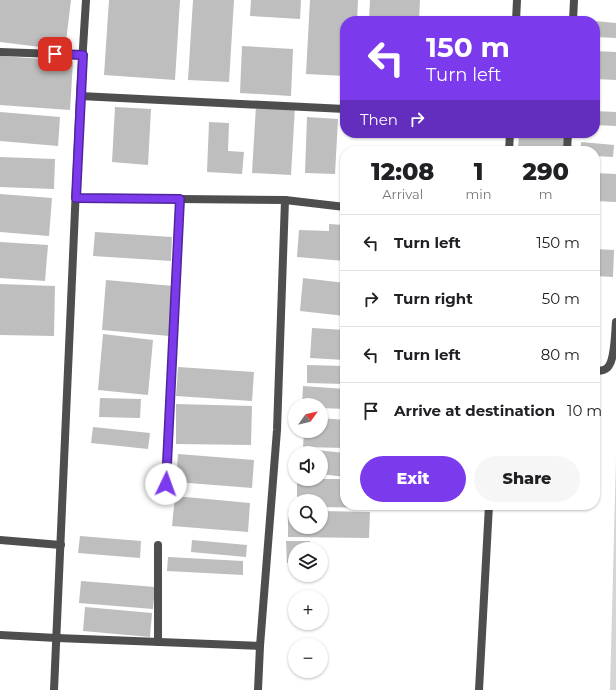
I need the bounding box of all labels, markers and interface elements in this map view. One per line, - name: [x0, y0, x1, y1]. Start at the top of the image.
- text: 150 m: [426, 30, 510, 64]
- icon: left: [360, 32, 412, 84]
- pin: [38, 37, 72, 71]
- icon: arrive: [44, 43, 66, 65]
- text: Turn left: [426, 64, 501, 86]
- icon: right: [406, 108, 428, 130]
- text: Then: [360, 110, 398, 129]
- text: 12:08: [371, 157, 434, 186]
- text: 1: [474, 157, 483, 186]
- text: 290: [523, 157, 569, 186]
- text: Arrival: [382, 186, 423, 202]
- text: min: [465, 186, 492, 202]
- text: m: [539, 186, 553, 202]
- icon: left: [360, 232, 382, 254]
- text: Turn left: [394, 233, 461, 252]
- text: 150 m: [536, 233, 580, 252]
- icon: right: [360, 288, 382, 310]
- text: Turn right: [394, 289, 473, 308]
- text: 50 m: [542, 289, 580, 308]
- icon: left: [360, 344, 382, 366]
- text: Turn left: [394, 345, 461, 364]
- text: 80 m: [541, 345, 580, 364]
- north arrow: [288, 398, 328, 438]
- map controls: [288, 398, 328, 678]
- icon: arrive: [360, 400, 382, 422]
- text: Arrive at destination: [394, 401, 555, 420]
- text: 10 m: [567, 401, 602, 420]
- button: sound: [288, 446, 328, 486]
- button: Exit: [360, 456, 466, 502]
- button: Share: [474, 456, 580, 502]
- position arrow: [145, 463, 187, 505]
- button: search: [288, 494, 328, 534]
- button: layers: [288, 542, 328, 582]
- button: +: [288, 590, 328, 630]
- button: −: [288, 638, 328, 678]

